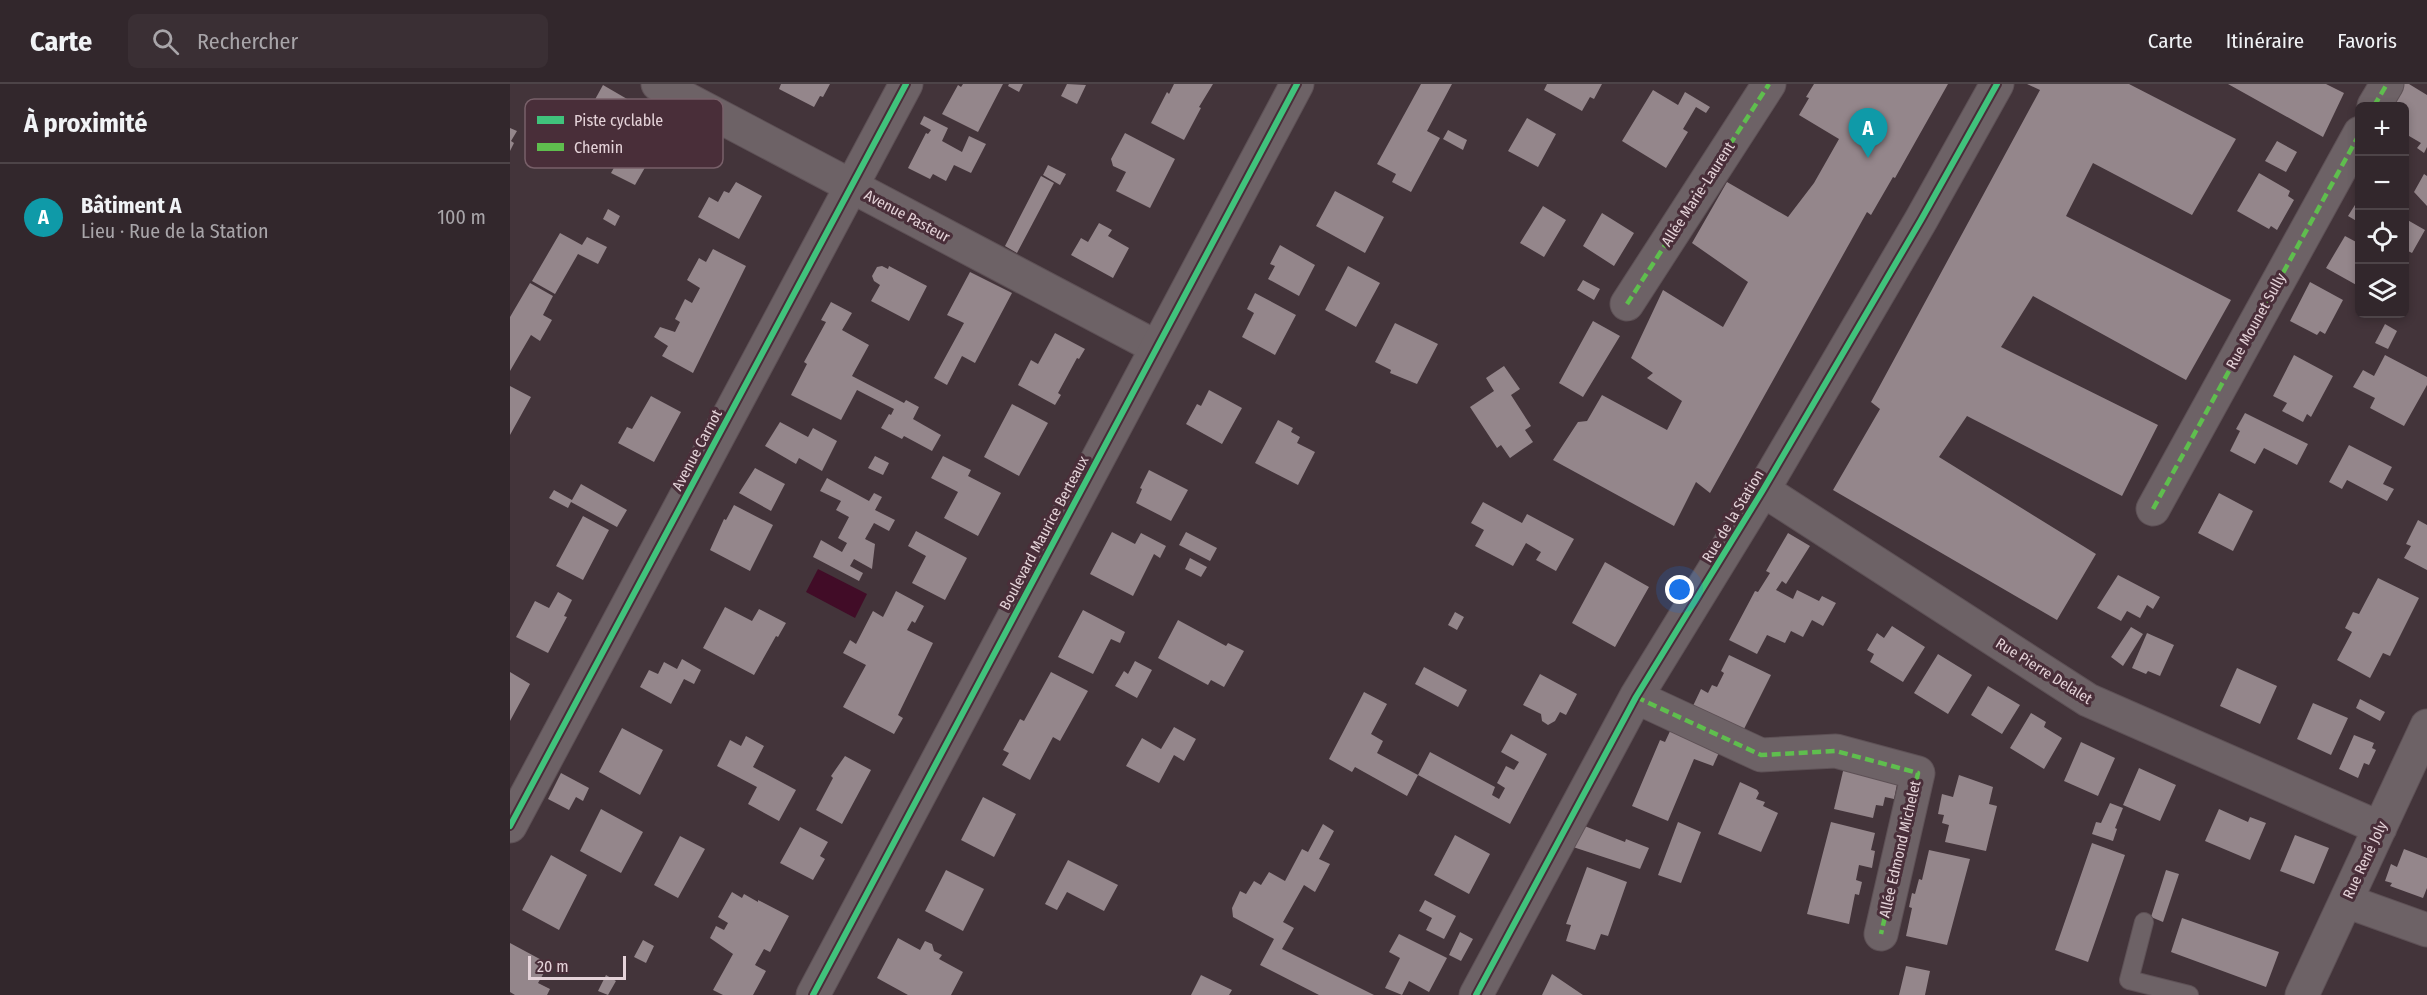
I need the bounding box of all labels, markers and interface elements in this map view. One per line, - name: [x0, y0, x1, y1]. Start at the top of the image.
- search box: [128, 14, 548, 68]
- text: Carte: [30, 25, 92, 58]
- icon: search: [149, 25, 182, 58]
- text: Rechercher: [197, 28, 298, 55]
- text: Carte: [2148, 28, 2193, 54]
- text: Itinéraire: [2226, 28, 2304, 54]
- text: Favoris: [2337, 28, 2397, 54]
- legend: [525, 99, 723, 168]
- map controls: [2355, 102, 2409, 318]
- button: +: [2355, 102, 2409, 156]
- text: À proximité: [24, 108, 147, 139]
- pin: A: [1848, 109, 1888, 158]
- text: Piste cyclable: [574, 111, 663, 130]
- text: Chemin: [574, 138, 623, 157]
- street label: Allée Marie-Laurent: [1658, 138, 1739, 250]
- button: −: [2355, 156, 2409, 210]
- street label: Avenue Pasteur: [861, 186, 954, 246]
- text: Bâtiment A: [81, 192, 181, 219]
- text: A: [38, 205, 49, 229]
- text: 100 m: [437, 205, 486, 229]
- button: locate: [2355, 210, 2409, 264]
- text: Lieu · Rue de la Station: [81, 219, 269, 243]
- button: layers: [2355, 264, 2409, 318]
- street label: Rue Mounet Sully: [2222, 270, 2290, 372]
- street label: Avenue Carnot: [668, 406, 726, 494]
- street label: Boulevard Maurice Berteaux: [996, 453, 1092, 613]
- street label: Rue de la Station: [1698, 466, 1768, 566]
- your location: [1665, 575, 1694, 604]
- street label: Rue Pierre Delalet: [1992, 634, 2096, 708]
- street label: Allée Edmond Michelet: [1875, 779, 1925, 919]
- street label: Rue René Joly: [2339, 818, 2391, 902]
- scale bar: [528, 953, 626, 980]
- text: 20 m: [537, 957, 568, 976]

